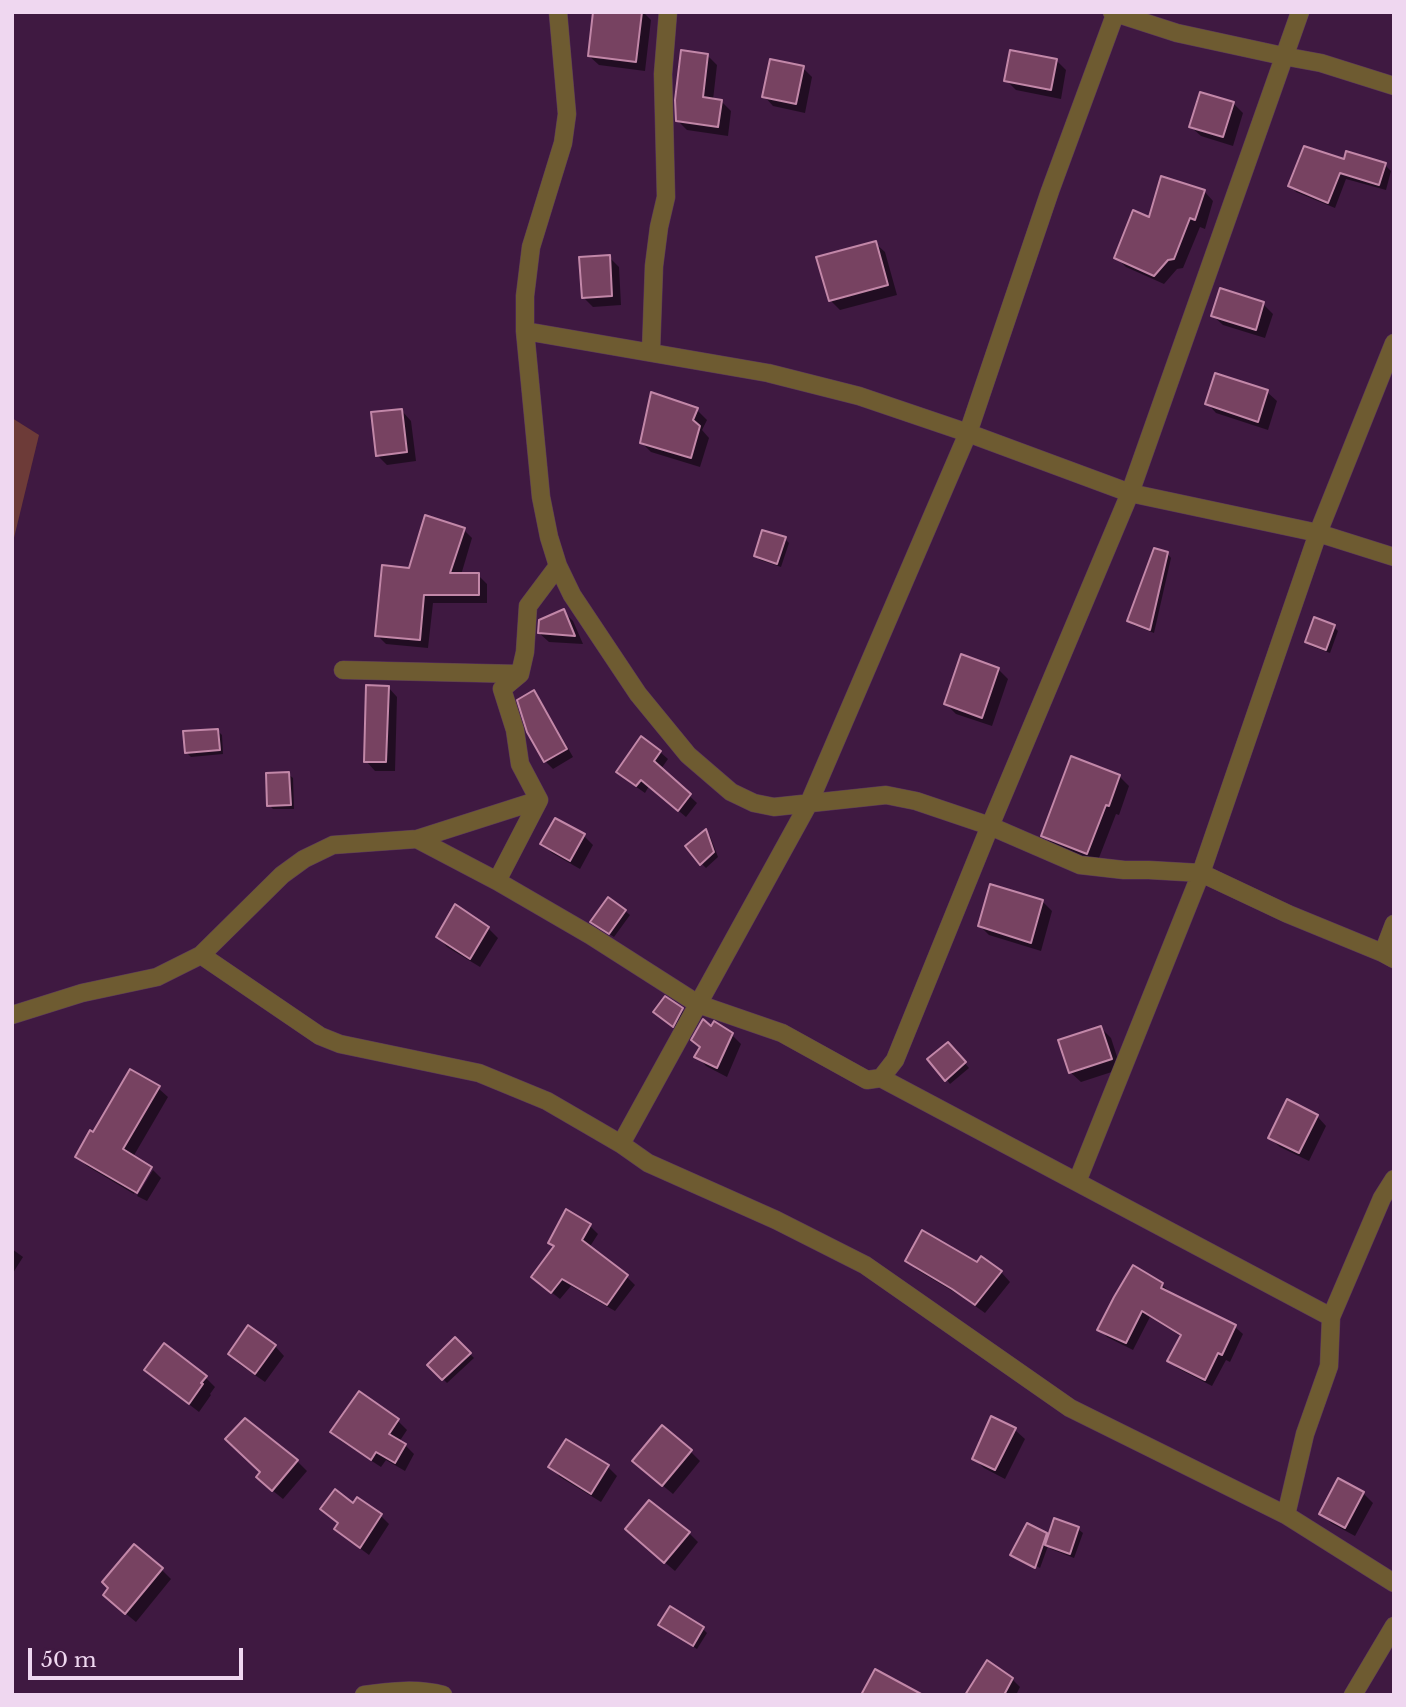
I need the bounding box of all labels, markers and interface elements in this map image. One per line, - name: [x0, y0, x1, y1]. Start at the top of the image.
- scale bar: [32, 1634, 247, 1678]
- text: 50 m: [41, 1647, 96, 1673]

